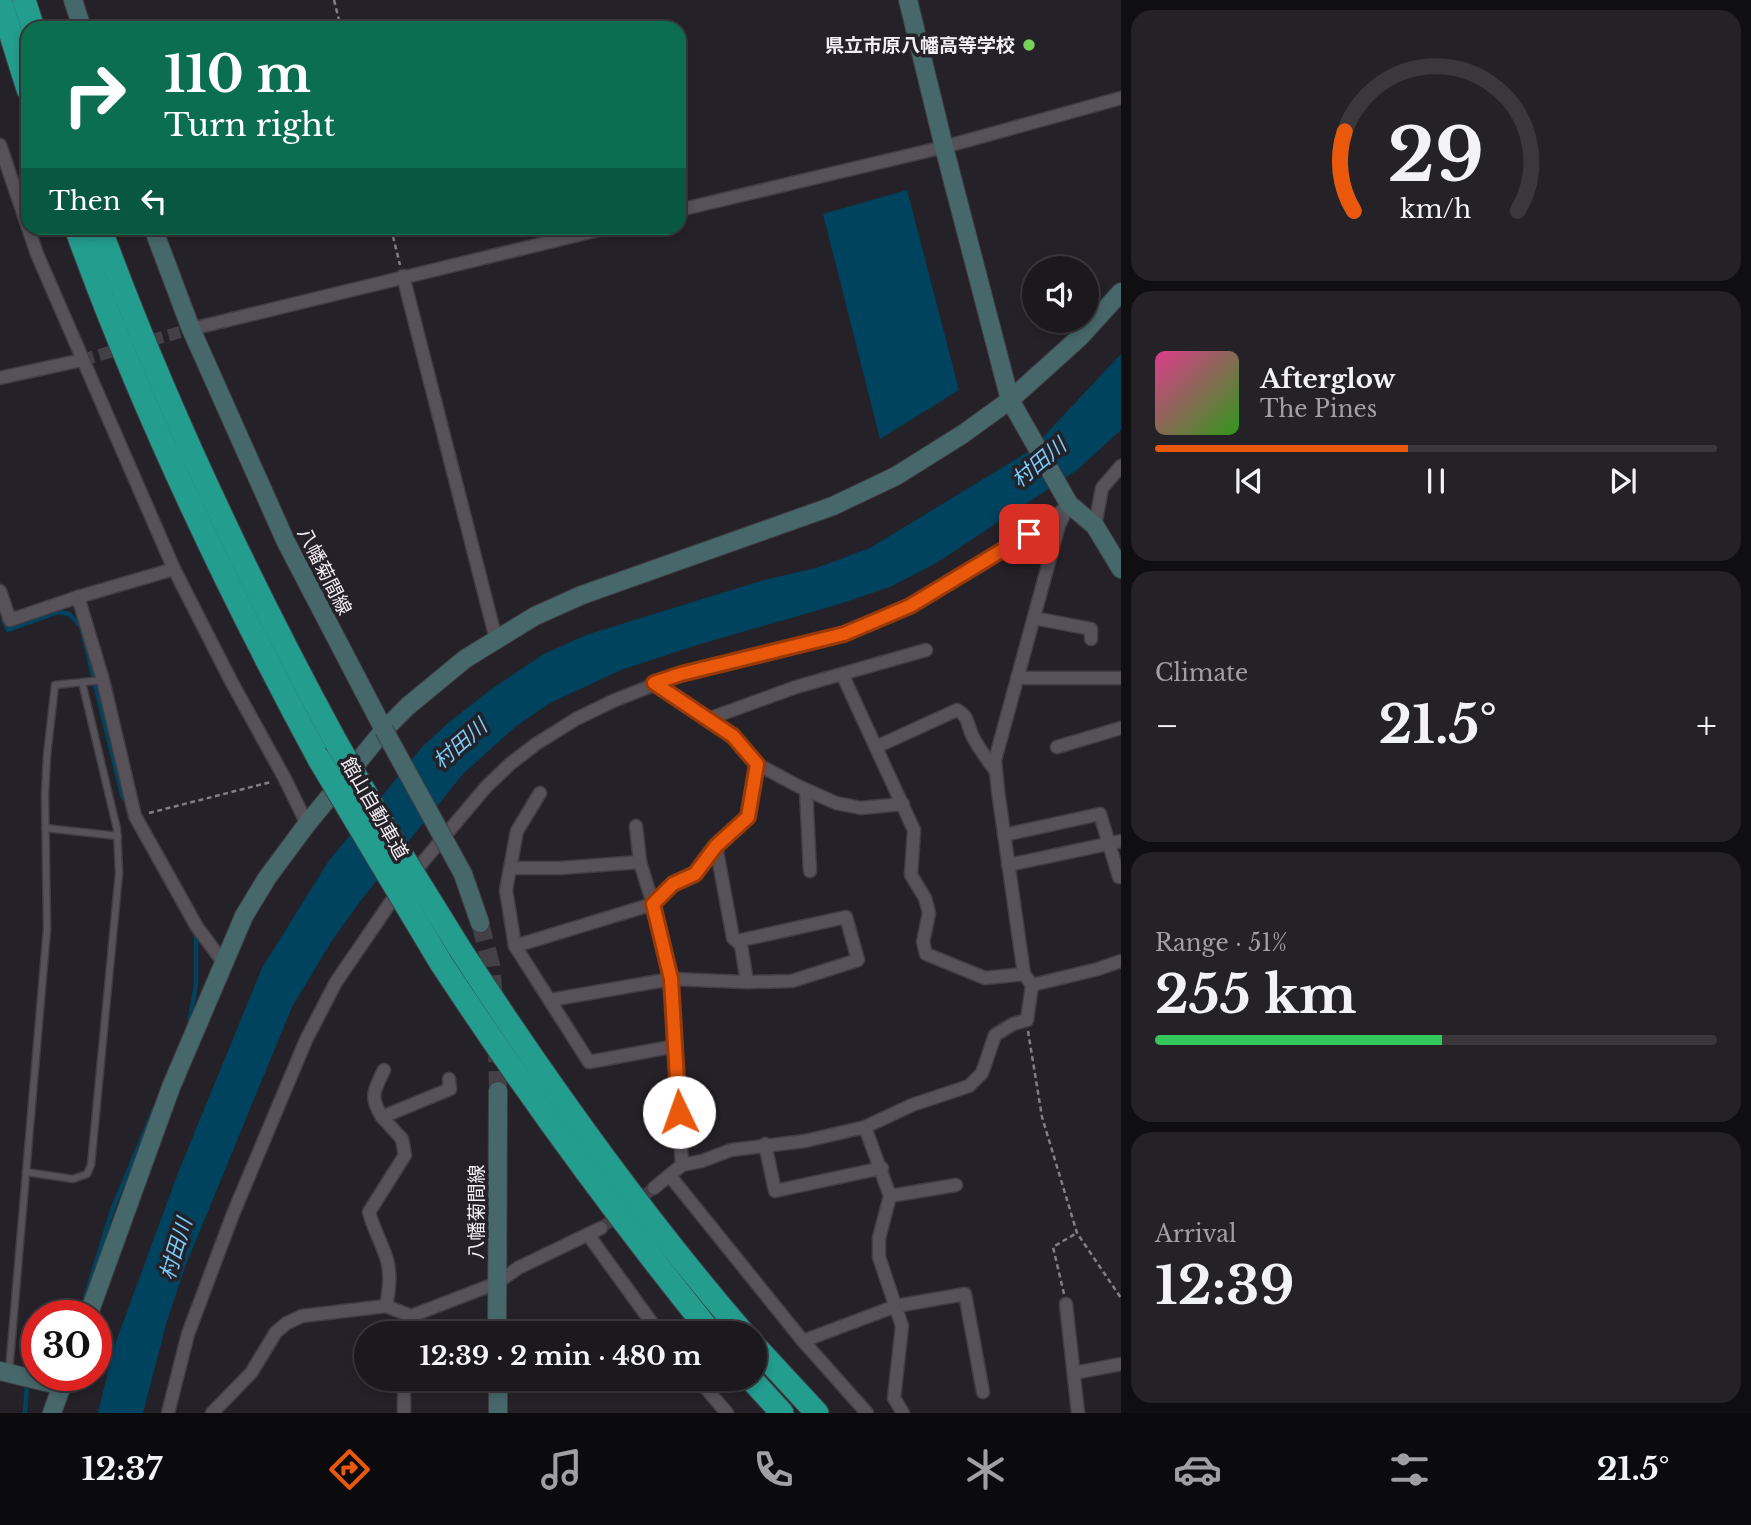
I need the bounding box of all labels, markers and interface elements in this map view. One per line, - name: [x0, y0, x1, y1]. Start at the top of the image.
- place label: 県立市原八幡高等学校: [825, 34, 1015, 57]
- marker: 県立市原八幡高等学校: [1021, 37, 1037, 53]
- text: 110 m: [164, 44, 311, 105]
- icon: right: [49, 49, 140, 140]
- text: Turn right: [164, 105, 335, 145]
- text: 29: [1388, 111, 1484, 202]
- icon: left: [135, 182, 173, 220]
- text: Then: [49, 185, 121, 217]
- text: km/h: [1401, 194, 1471, 225]
- map controls: [1022, 256, 1099, 333]
- button: sound: [1022, 256, 1099, 333]
- text: Afterglow: [1260, 363, 1396, 395]
- text: The Pines: [1260, 395, 1377, 423]
- water label: 村田川: [1007, 432, 1073, 493]
- icon: previous: [1230, 462, 1268, 500]
- icon: pause: [1417, 462, 1455, 500]
- icon: next: [1604, 462, 1642, 500]
- pin: [999, 504, 1059, 564]
- icon: arrive: [1010, 515, 1048, 553]
- street label: 八幡菊間線: [293, 524, 356, 619]
- text: Climate: [1155, 659, 1248, 687]
- text: 21.5°: [1378, 693, 1497, 757]
- text: −: [1155, 702, 1179, 749]
- text: +: [1696, 702, 1717, 749]
- water label: 村田川: [428, 712, 494, 774]
- street label: 館山自動車道: [336, 753, 413, 863]
- text: Range · 51%: [1155, 929, 1287, 957]
- text: 255 km: [1155, 963, 1357, 1027]
- position arrow: [642, 1075, 716, 1149]
- street label: 八幡菊間線: [465, 1164, 488, 1260]
- water label: 村田川: [154, 1213, 198, 1283]
- text: Arrival: [1155, 1220, 1236, 1248]
- text: 12:39: [1155, 1254, 1294, 1318]
- speed limit sign: 30: [21, 1300, 112, 1391]
- text: 12:39 · 2 min · 480 m: [420, 1340, 701, 1372]
- icon: directions: [325, 1445, 374, 1494]
- icon: music: [537, 1445, 586, 1494]
- icon: phone: [749, 1445, 798, 1494]
- icon: climate: [961, 1445, 1010, 1494]
- icon: car: [1173, 1445, 1222, 1494]
- icon: filters: [1385, 1445, 1434, 1494]
- text: 12:37: [81, 1449, 162, 1489]
- text: 21.5°: [1597, 1449, 1670, 1489]

